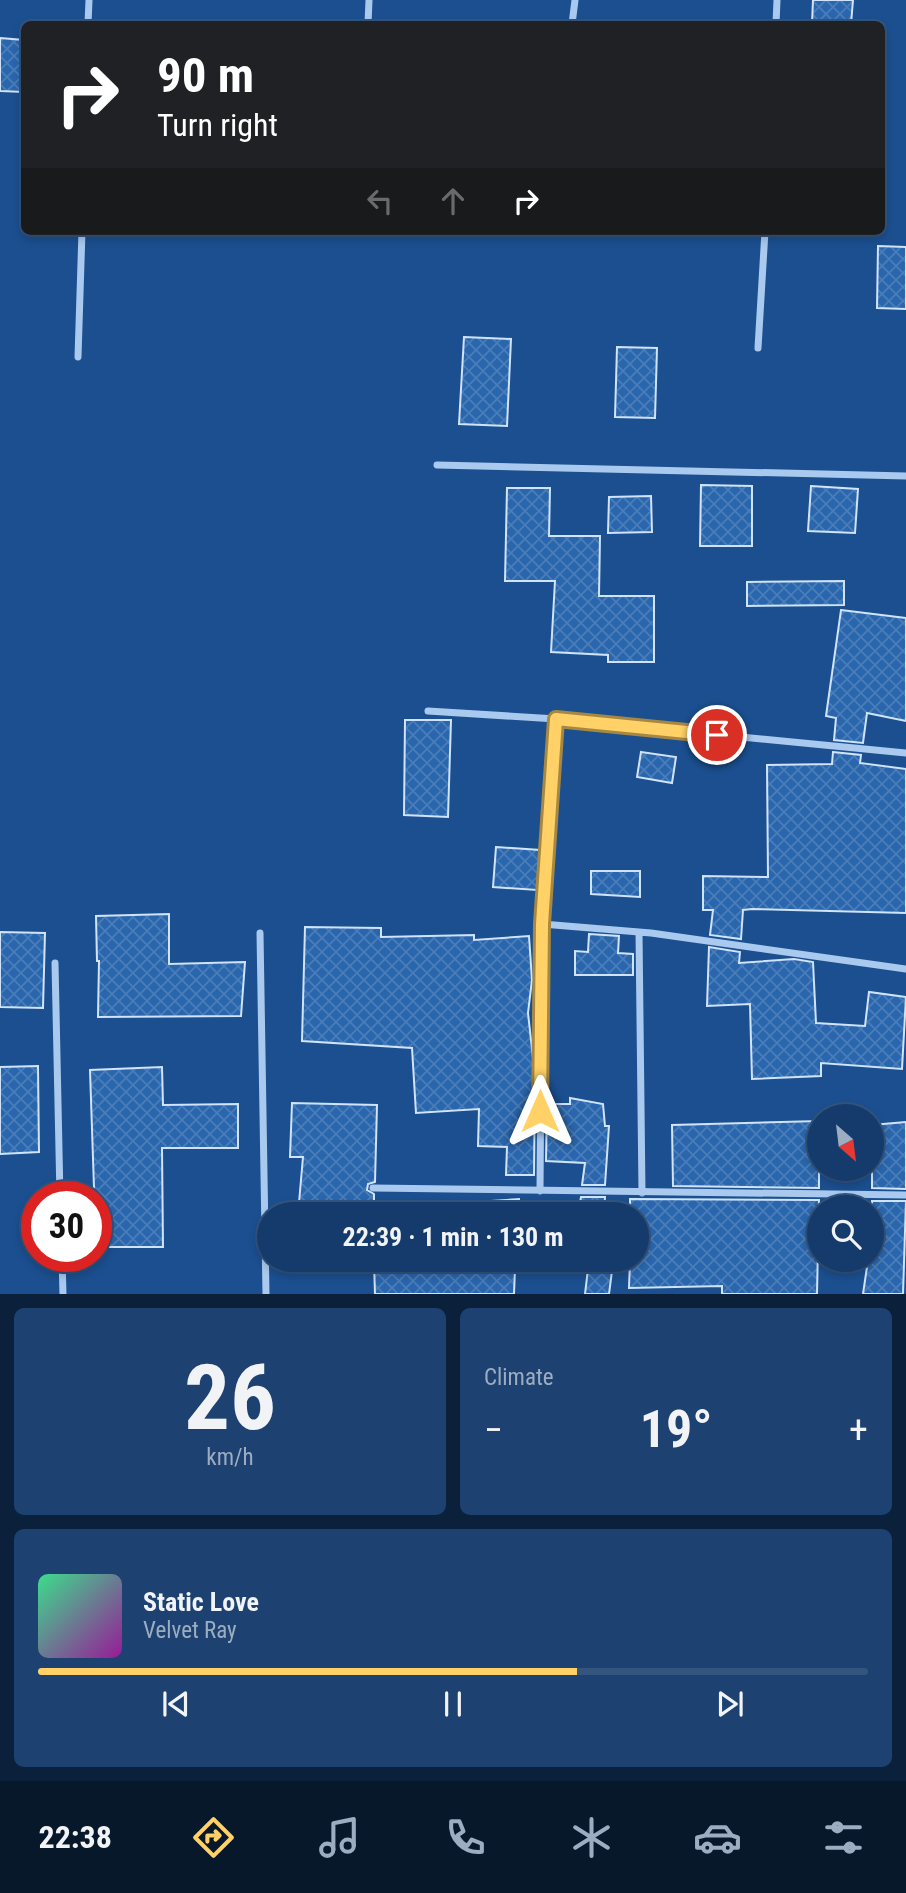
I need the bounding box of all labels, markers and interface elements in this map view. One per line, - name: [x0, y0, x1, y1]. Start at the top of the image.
- text: 90 m: [157, 47, 254, 104]
- icon: right: [42, 49, 133, 140]
- text: Turn right: [157, 106, 278, 144]
- icon: left: [361, 182, 399, 220]
- icon: ahead: [434, 182, 472, 220]
- icon: right: [507, 182, 545, 220]
- pin: [687, 705, 747, 765]
- icon: arrive: [698, 716, 736, 754]
- position arrow: [503, 1074, 577, 1148]
- north arrow: [807, 1104, 884, 1181]
- map controls: [807, 1104, 884, 1272]
- speed limit sign: 30: [21, 1181, 112, 1272]
- button: search: [807, 1195, 884, 1272]
- text: 22:39 · 1 min · 130 m: [343, 1222, 563, 1252]
- text: 26: [184, 1345, 276, 1451]
- text: Climate: [484, 1364, 554, 1391]
- text: 19°: [640, 1399, 712, 1460]
- text: −: [484, 1408, 503, 1452]
- text: +: [849, 1408, 868, 1452]
- text: km/h: [206, 1444, 254, 1471]
- text: Static Love: [143, 1587, 259, 1617]
- text: Velvet Ray: [143, 1617, 237, 1644]
- icon: previous: [157, 1685, 195, 1723]
- icon: pause: [434, 1685, 472, 1723]
- icon: next: [711, 1685, 749, 1723]
- icon: directions: [189, 1813, 238, 1862]
- icon: music: [315, 1813, 364, 1862]
- icon: phone: [441, 1813, 490, 1862]
- icon: climate: [567, 1813, 616, 1862]
- icon: car: [693, 1813, 742, 1862]
- icon: filters: [819, 1813, 868, 1862]
- text: 22:38: [38, 1818, 112, 1856]

